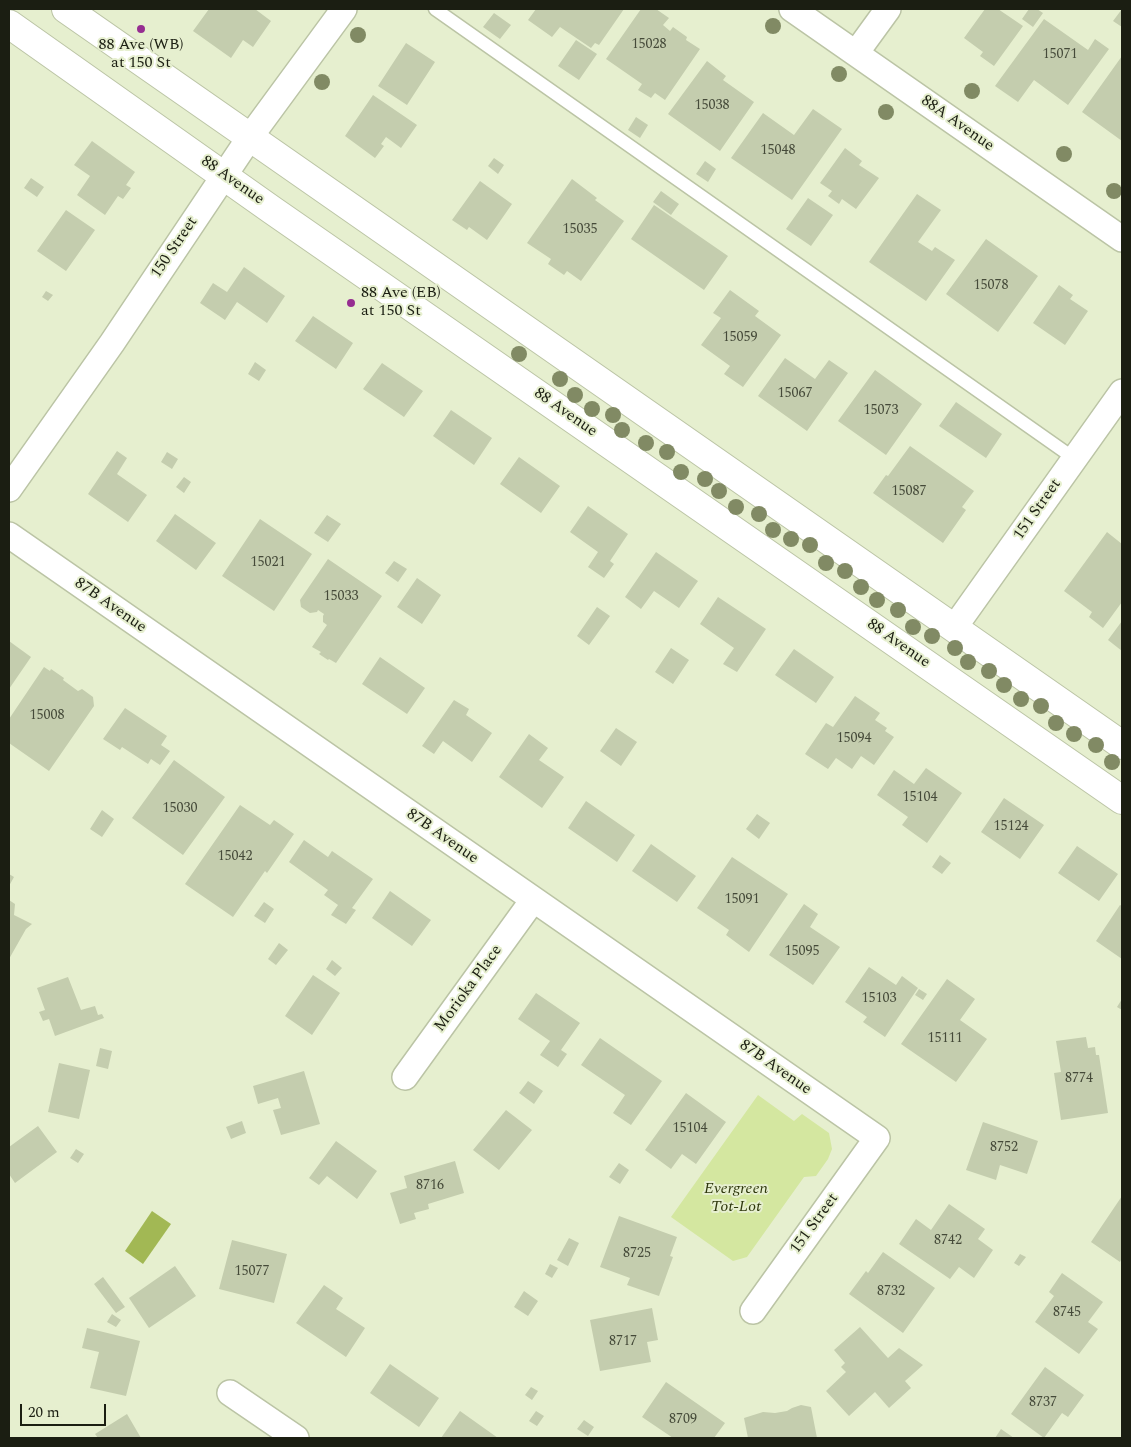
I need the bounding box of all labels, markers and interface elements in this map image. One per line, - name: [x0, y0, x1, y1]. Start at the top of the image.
- marker: 88 Ave (WB) at 150 St: [135, 23, 147, 35]
- place label: 88 Ave (WB) at 150 St: [98, 36, 184, 74]
- house number: 15028: [632, 37, 666, 53]
- house number: 15071: [1043, 47, 1077, 63]
- street label: 88A Avenue: [917, 92, 997, 156]
- house number: 15038: [695, 98, 729, 114]
- house number: 15048: [761, 143, 795, 159]
- street label: 88 Avenue: [197, 152, 267, 210]
- street label: 150 Street: [147, 214, 203, 282]
- house number: 15035: [563, 222, 597, 238]
- house number: 15078: [974, 278, 1008, 294]
- place label: 88 Ave (EB) at 150 St: [361, 284, 441, 322]
- marker: 88 Ave (EB) at 150 St: [345, 297, 357, 309]
- house number: 15059: [723, 330, 757, 346]
- street label: 88 Avenue: [530, 384, 600, 442]
- house number: 15067: [778, 386, 812, 402]
- house number: 15073: [864, 403, 898, 419]
- street label: 151 Street: [1010, 476, 1066, 544]
- house number: 15087: [892, 484, 926, 500]
- house number: 15021: [251, 555, 285, 571]
- street label: 87B Avenue: [70, 574, 150, 638]
- house number: 15033: [324, 589, 358, 605]
- street label: 88 Avenue: [863, 615, 933, 673]
- house number: 15008: [30, 708, 64, 724]
- house number: 15094: [837, 731, 871, 747]
- house number: 15104: [903, 790, 937, 806]
- house number: 15030: [163, 801, 197, 817]
- street label: 87B Avenue: [402, 805, 482, 869]
- house number: 15124: [994, 819, 1028, 835]
- house number: 15042: [218, 849, 252, 865]
- house number: 15091: [725, 892, 759, 908]
- street label: Morioka Place: [431, 942, 507, 1036]
- house number: 15095: [785, 944, 819, 960]
- house number: 15103: [862, 991, 896, 1007]
- house number: 15111: [928, 1031, 962, 1047]
- street label: 87B Avenue: [735, 1036, 815, 1100]
- house number: 8774: [1065, 1071, 1093, 1087]
- house number: 15104: [673, 1121, 707, 1137]
- house number: 8752: [990, 1140, 1018, 1156]
- house number: 8716: [416, 1178, 444, 1194]
- park label: Evergreen Tot-Lot: [704, 1180, 768, 1218]
- street label: 151 Street: [787, 1190, 843, 1258]
- house number: 8742: [934, 1233, 962, 1249]
- house number: 8725: [623, 1246, 651, 1262]
- house number: 15077: [235, 1264, 269, 1280]
- house number: 8732: [877, 1284, 905, 1300]
- house number: 8745: [1053, 1305, 1081, 1321]
- house number: 8717: [609, 1334, 637, 1350]
- scale bar: [22, 1394, 109, 1426]
- house number: 8737: [1029, 1395, 1057, 1411]
- text: 20 m: [28, 1401, 60, 1424]
- house number: 8709: [669, 1412, 697, 1428]

